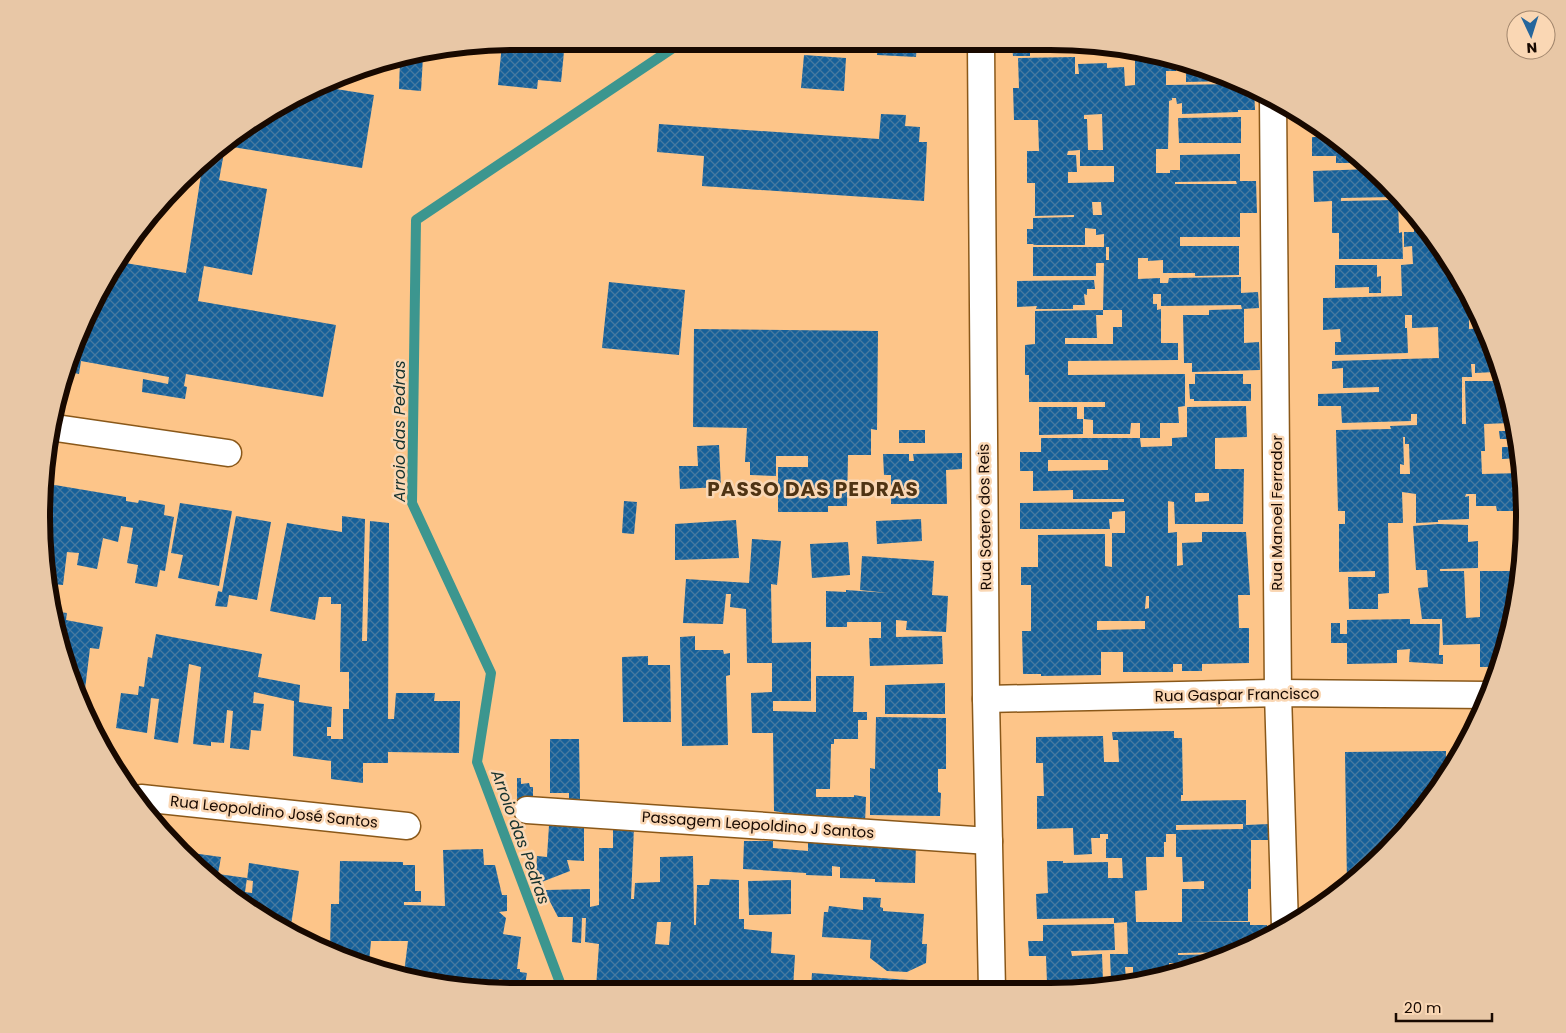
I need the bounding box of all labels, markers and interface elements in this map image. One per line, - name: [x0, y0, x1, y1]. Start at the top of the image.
- north arrow: [1506, 10, 1556, 60]
- text: N: [1526, 38, 1538, 58]
- water label: Arroio das Pedras: [388, 360, 411, 503]
- street label: Rua Manoel Ferrador: [1266, 435, 1287, 591]
- street label: Rua Sotero dos Reis: [973, 443, 996, 591]
- district label: PASSO DAS PEDRAS: [707, 475, 919, 503]
- street label: Rua Gaspar Francisco: [1155, 683, 1319, 706]
- water label: Arroio das Pedras: [485, 766, 556, 908]
- street label: Rua Leopoldino José Santos: [169, 790, 379, 833]
- street label: Passagem Leopoldino J Santos: [641, 806, 875, 843]
- scale bar: [1396, 990, 1492, 1022]
- text: 20 m: [1404, 997, 1442, 1018]

